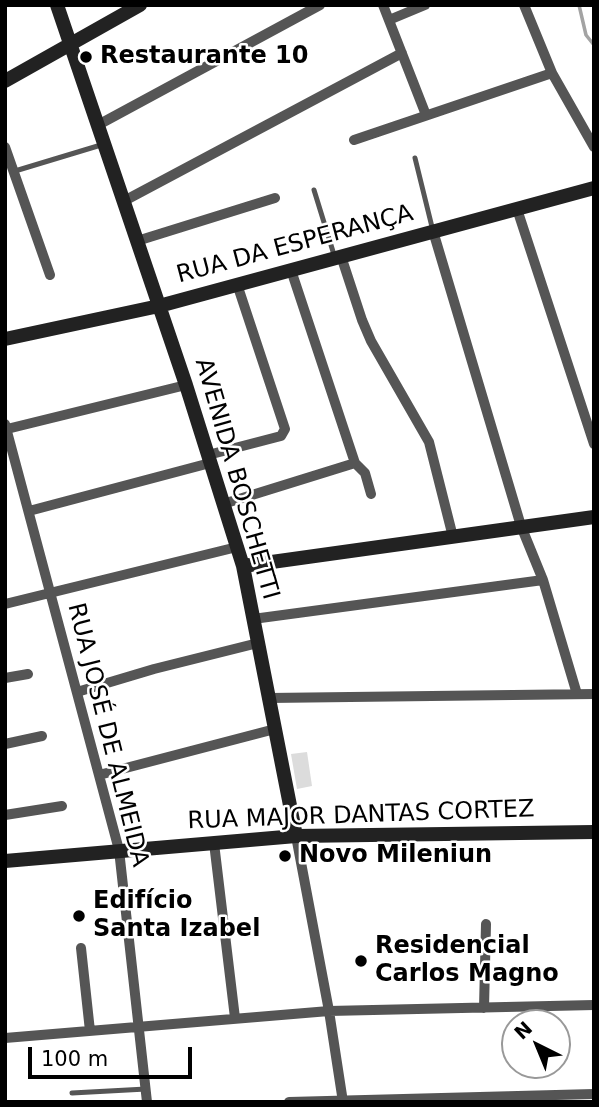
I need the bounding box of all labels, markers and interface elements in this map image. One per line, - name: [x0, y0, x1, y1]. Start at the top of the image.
- place label: Restaurante 10: [100, 43, 308, 71]
- marker: Restaurante 10: [78, 49, 94, 65]
- street label: RUA DA ESPERANÇA: [174, 200, 416, 290]
- street label: AVENIDA BOSCHETTI: [188, 355, 284, 603]
- street label: RUA JOSÉ DE ALMEIDA: [60, 600, 154, 870]
- street label: RUA MAJOR DANTAS CORTEZ: [187, 796, 535, 836]
- place label: Novo Mileniun: [299, 842, 492, 870]
- marker: Novo Mileniun: [277, 848, 293, 864]
- place label: Edifício Santa Izabel: [93, 888, 260, 944]
- marker: Edifício Santa Izabel: [71, 908, 87, 924]
- place label: Residencial Carlos Magno: [375, 933, 559, 989]
- marker: Residencial Carlos Magno: [353, 953, 369, 969]
- north arrow: [501, 1009, 571, 1079]
- text: N: [510, 1017, 536, 1044]
- scale bar: [32, 1034, 196, 1078]
- text: 100 m: [41, 1047, 108, 1071]

